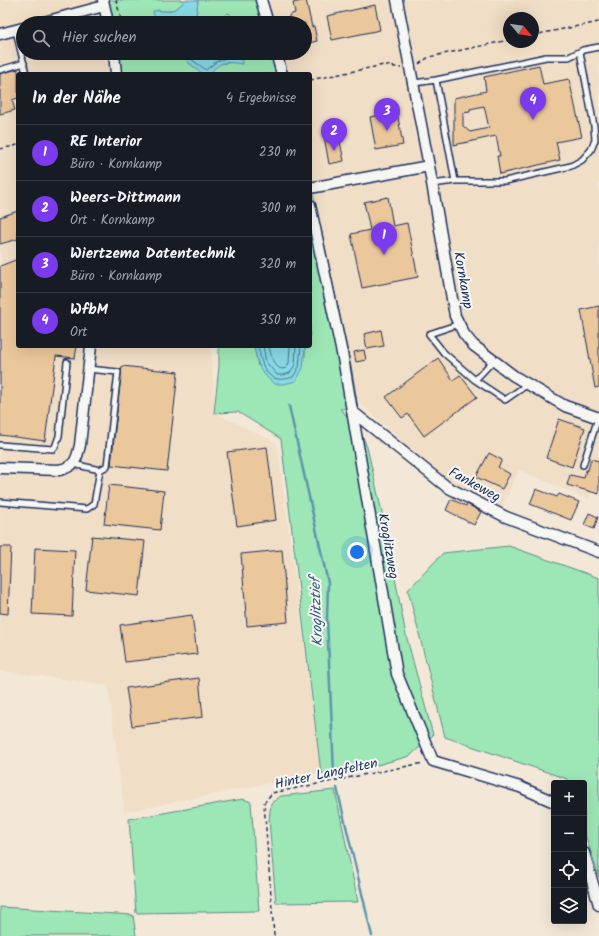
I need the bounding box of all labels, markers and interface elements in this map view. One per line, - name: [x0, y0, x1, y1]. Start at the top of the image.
- north arrow: [503, 12, 539, 48]
- search box: [16, 16, 312, 60]
- text: Hier suchen: [62, 26, 136, 50]
- icon: search: [30, 27, 52, 49]
- text: In der Nähe: [32, 85, 121, 112]
- pin: 4: [520, 87, 546, 120]
- text: 4 Ergebnisse: [226, 88, 296, 109]
- pin: 3: [374, 98, 400, 131]
- pin: 2: [321, 118, 347, 151]
- text: RE Interior: [70, 130, 142, 154]
- text: 1: [43, 142, 47, 163]
- text: 230 m: [259, 142, 296, 163]
- text: Büro · Kornkamp: [70, 154, 162, 175]
- text: Weers-Dittmann: [70, 186, 181, 210]
- text: 2: [41, 198, 49, 219]
- text: 300 m: [260, 198, 296, 219]
- text: Ort · Kornkamp: [70, 210, 154, 231]
- pin: 1: [371, 222, 397, 255]
- text: Wiertzema Datentechnik: [70, 242, 235, 266]
- street label: Kornkamp: [447, 250, 479, 311]
- text: 3: [41, 254, 49, 275]
- text: 320 m: [259, 254, 296, 275]
- text: Büro · Kornkamp: [70, 266, 162, 287]
- text: WfbM: [70, 298, 108, 322]
- text: 4: [41, 310, 49, 331]
- text: 350 m: [260, 310, 296, 331]
- text: Ort: [70, 322, 87, 343]
- street label: Fankeweg: [444, 462, 505, 508]
- street label: Kroglitzweg: [371, 511, 405, 581]
- your location: [347, 542, 367, 562]
- water label: Kroglitztief: [304, 573, 330, 647]
- street label: Hinter Langfelten: [273, 752, 380, 796]
- map controls: [551, 780, 587, 924]
- button: +: [551, 780, 587, 816]
- button: −: [551, 816, 587, 852]
- button: locate: [551, 852, 587, 888]
- button: layers: [551, 888, 587, 924]

